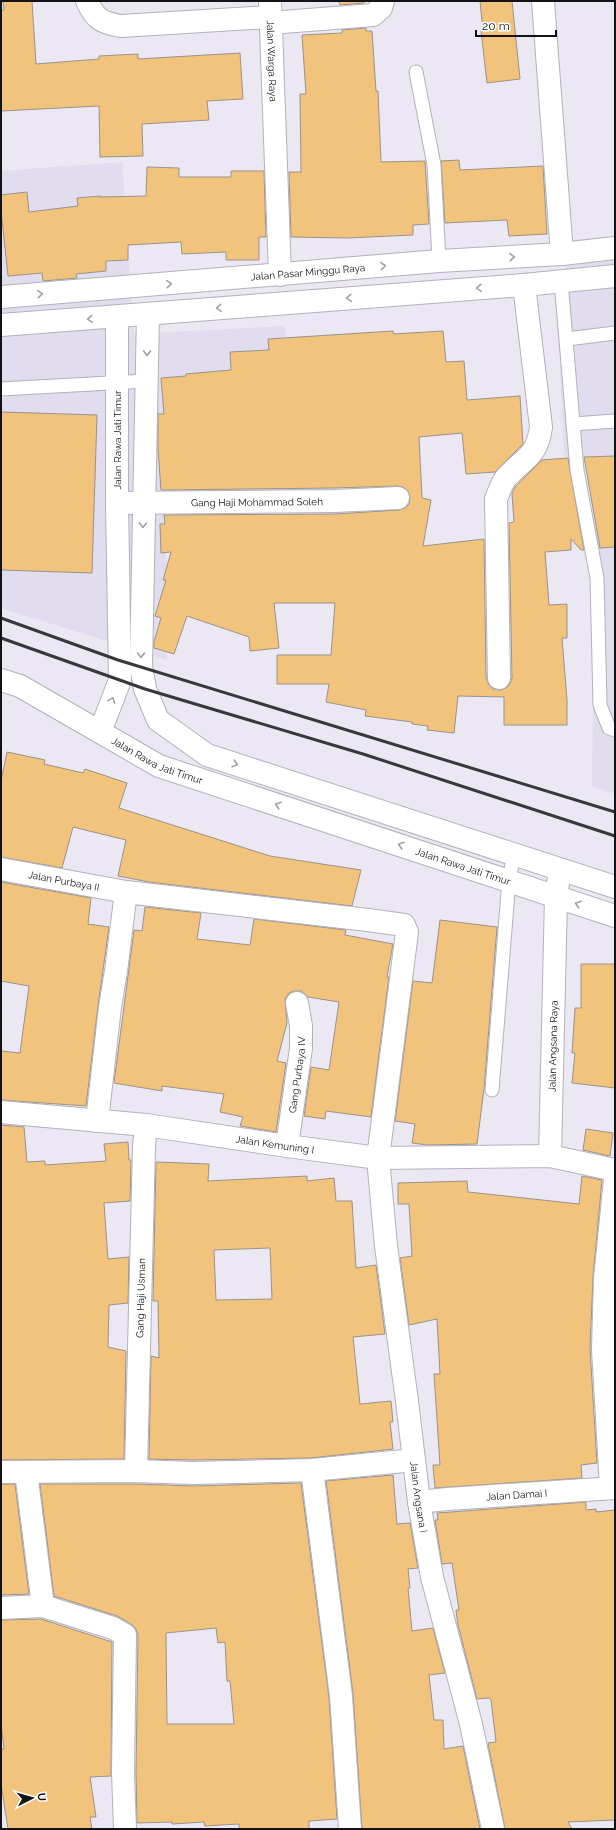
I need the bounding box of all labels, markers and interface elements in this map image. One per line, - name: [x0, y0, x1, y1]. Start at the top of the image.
- scale bar: [476, 12, 556, 38]
- text: 20 m: [482, 19, 510, 33]
- street label: Jalan Warga Raya: [265, 20, 279, 102]
- one-way arrow: [509, 252, 515, 261]
- one-way arrow: [380, 261, 386, 270]
- street label: Jalan Pasar Minggu Raya: [250, 262, 366, 282]
- one-way arrow: [166, 279, 172, 288]
- one-way arrow: [476, 284, 482, 293]
- one-way arrow: [37, 290, 43, 299]
- one-way arrow: [346, 294, 352, 303]
- one-way arrow: [216, 304, 222, 313]
- one-way arrow: [87, 314, 93, 323]
- one-way arrow: [142, 350, 151, 356]
- street label: Jalan Rawa Jati Timur: [112, 390, 123, 490]
- street label: Gang Haji Mohammad Soleh: [191, 496, 323, 508]
- one-way arrow: [139, 522, 147, 528]
- one-way arrow: [137, 652, 145, 658]
- one-way arrow: [108, 696, 116, 703]
- street label: Jalan Rawa Jati Timur: [110, 735, 204, 786]
- one-way arrow: [232, 759, 239, 768]
- one-way arrow: [274, 801, 281, 809]
- one-way arrow: [398, 841, 405, 850]
- street label: Jalan Rawa Jati Timur: [414, 846, 512, 887]
- street label: Jalan Purbaya II: [27, 869, 100, 893]
- one-way arrow: [575, 900, 582, 909]
- street label: Jalan Angsana Raya: [546, 1000, 560, 1092]
- street label: Gang Purbaya IV: [287, 1036, 307, 1114]
- street label: Jalan Kemuning I: [235, 1133, 315, 1156]
- street label: Gang Haji Usman: [134, 1258, 147, 1338]
- street label: Jalan Angsana I: [408, 1461, 429, 1534]
- street label: Jalan Damai I: [486, 1487, 548, 1502]
- north arrow: [12, 1778, 52, 1818]
- text: U: [35, 1792, 48, 1802]

